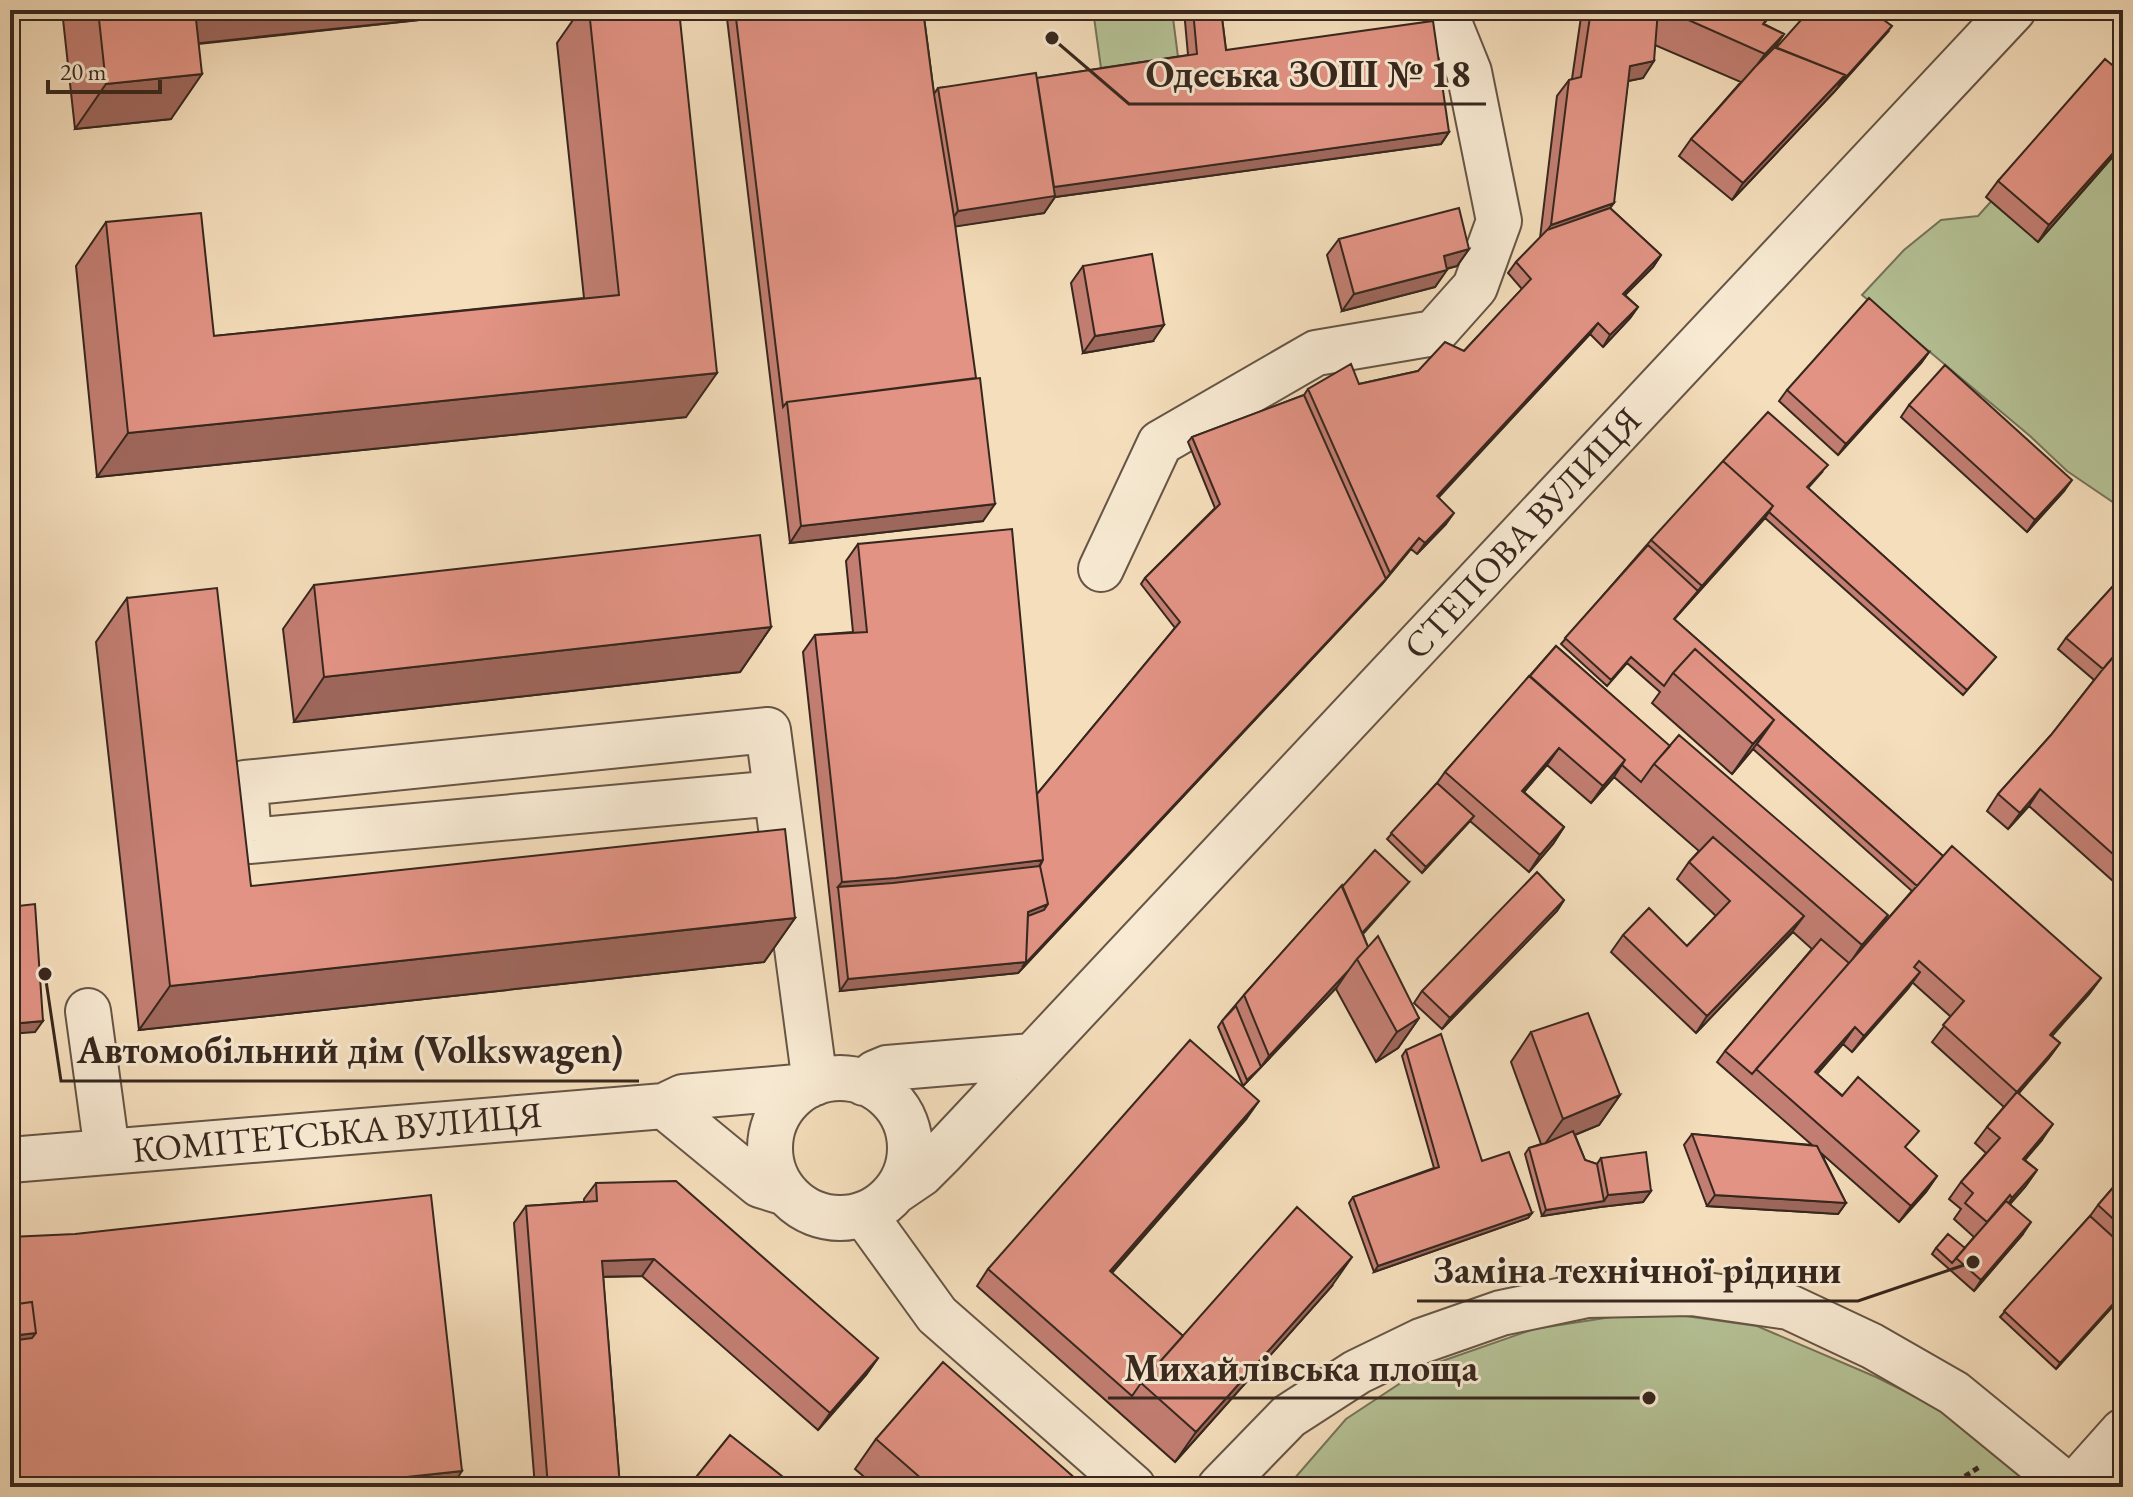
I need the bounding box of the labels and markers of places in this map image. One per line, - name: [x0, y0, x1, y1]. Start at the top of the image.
- callout: Одеська ЗОШ № 18: [1129, 42, 1486, 104]
- callout: Автомобільний дім (Volkswagen): [61, 1019, 639, 1081]
- callout: Заміна технічної рідини: [1417, 1239, 1858, 1301]
- callout: Михайлівська площа: [1108, 1336, 1494, 1398]

